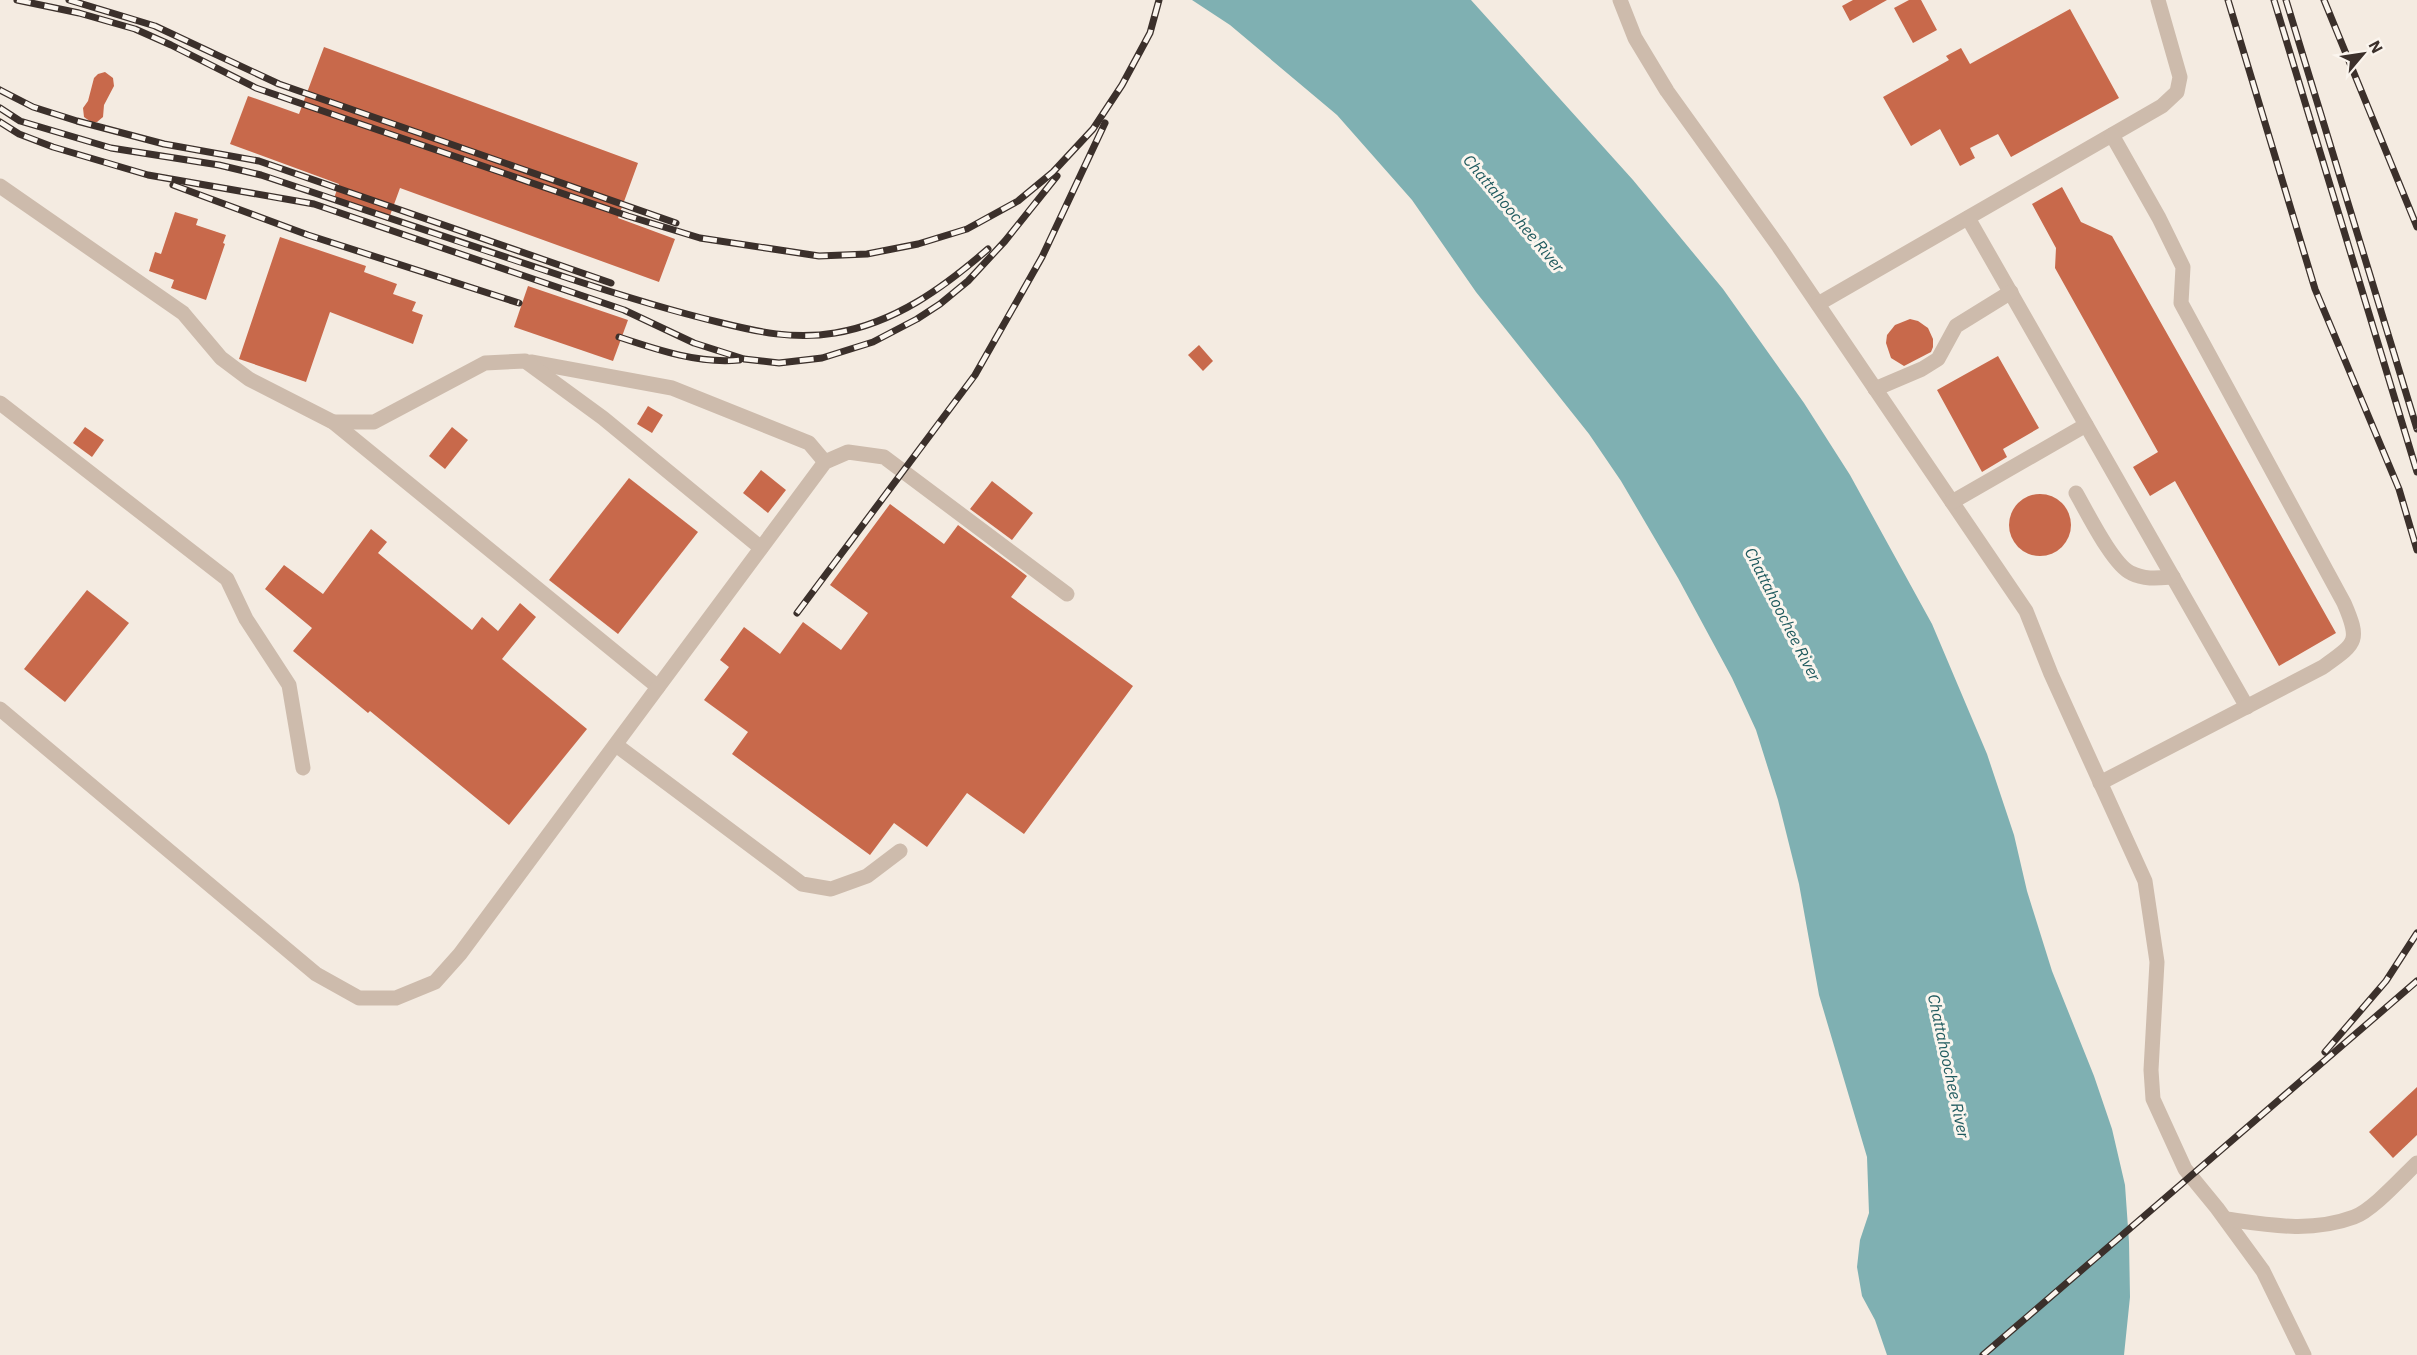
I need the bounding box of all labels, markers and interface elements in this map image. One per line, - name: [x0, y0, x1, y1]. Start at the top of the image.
- north arrow: [2333, 24, 2393, 84]
- text: N: [2365, 37, 2388, 57]
- water label: Chattahoochee River: [1459, 150, 1570, 277]
- water label: Chattahoochee River: [1741, 544, 1826, 685]
- water label: Chattahoochee River: [1924, 992, 1974, 1141]

